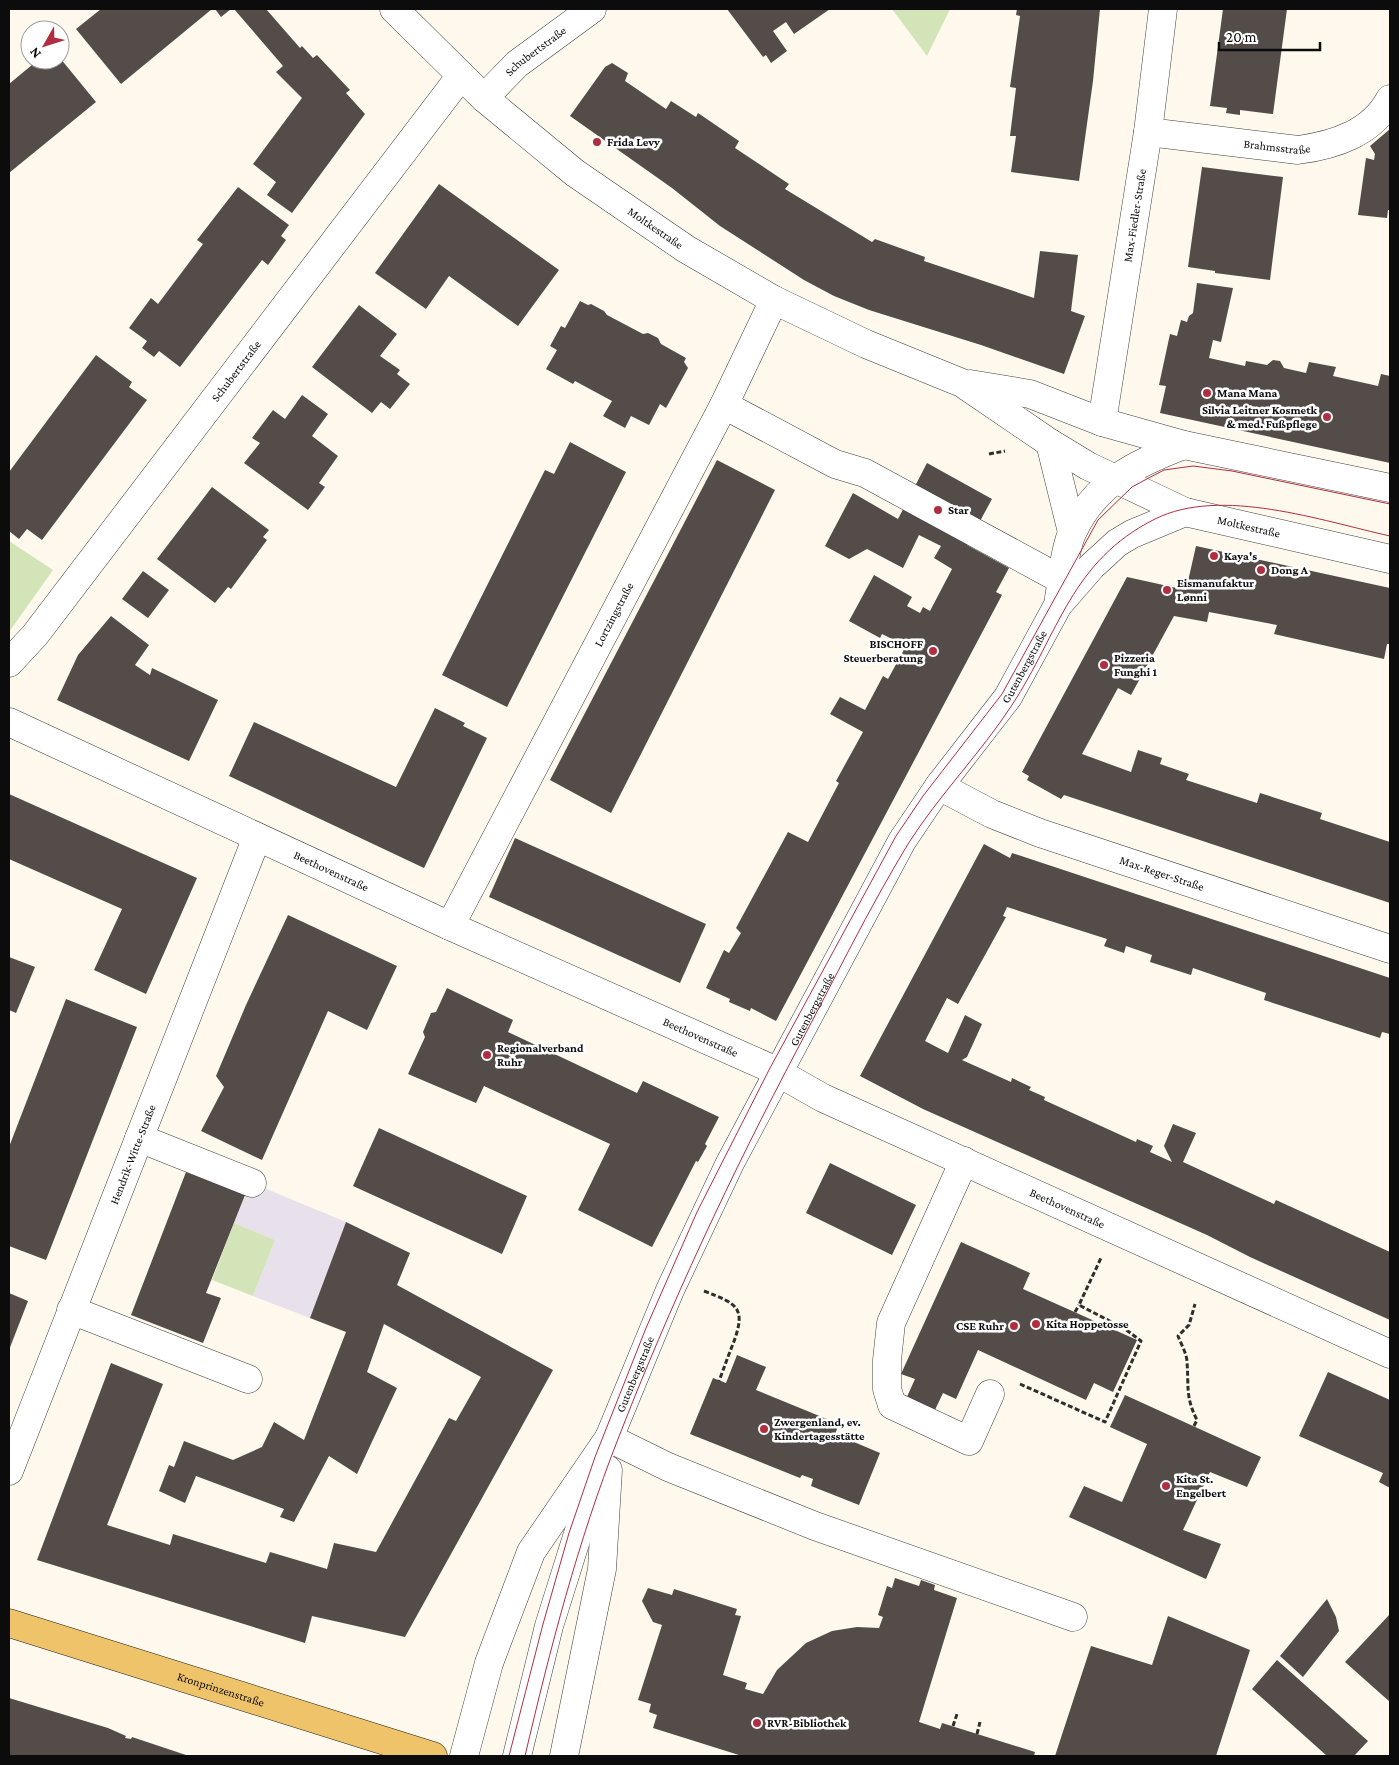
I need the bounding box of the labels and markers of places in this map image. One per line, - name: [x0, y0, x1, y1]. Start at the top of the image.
- place label: Frida Levy: [607, 135, 660, 149]
- marker: Frida Levy: [591, 136, 603, 148]
- place label: Mana Mana: [1217, 386, 1278, 400]
- marker: Mana Mana: [1201, 387, 1213, 399]
- place label: Silvia Leitner Kosmetk & med. Fußpflege: [1202, 403, 1317, 431]
- marker: Silvia Leitner Kosmetk & med. Fußpflege: [1321, 411, 1333, 423]
- place label: Star: [948, 503, 969, 517]
- marker: Star: [932, 504, 944, 516]
- place label: Kaya's: [1224, 549, 1257, 563]
- marker: Kaya's: [1208, 550, 1220, 562]
- place label: Dong A: [1271, 563, 1309, 577]
- marker: Dong A: [1255, 564, 1267, 576]
- place label: Eismanufaktur Lønni: [1177, 576, 1254, 604]
- marker: Eismanufaktur Lønni: [1161, 584, 1173, 596]
- place label: BISCHOFF Steuerberatung: [844, 637, 924, 665]
- marker: BISCHOFF Steuerberatung: [927, 645, 939, 657]
- place label: Pizzeria Funghi 1: [1114, 651, 1157, 679]
- marker: Pizzeria Funghi 1: [1098, 659, 1110, 671]
- place label: Regionalverband Ruhr: [497, 1041, 584, 1069]
- marker: Regionalverband Ruhr: [481, 1049, 493, 1061]
- place label: Kita Hoppetosse: [1046, 1317, 1129, 1331]
- marker: Kita Hoppetosse: [1030, 1318, 1042, 1330]
- place label: CSE Ruhr: [956, 1319, 1004, 1333]
- marker: CSE Ruhr: [1008, 1320, 1020, 1332]
- place label: Zwergenland, ev. Kindertagesstätte: [774, 1415, 865, 1443]
- marker: Zwergenland, ev. Kindertagesstätte: [758, 1423, 770, 1435]
- place label: Kita St. Engelbert: [1176, 1472, 1227, 1500]
- marker: Kita St. Engelbert: [1160, 1480, 1172, 1492]
- place label: RVR-Bibliothek: [767, 1716, 847, 1730]
- marker: RVR-Bibliothek: [751, 1717, 763, 1729]

